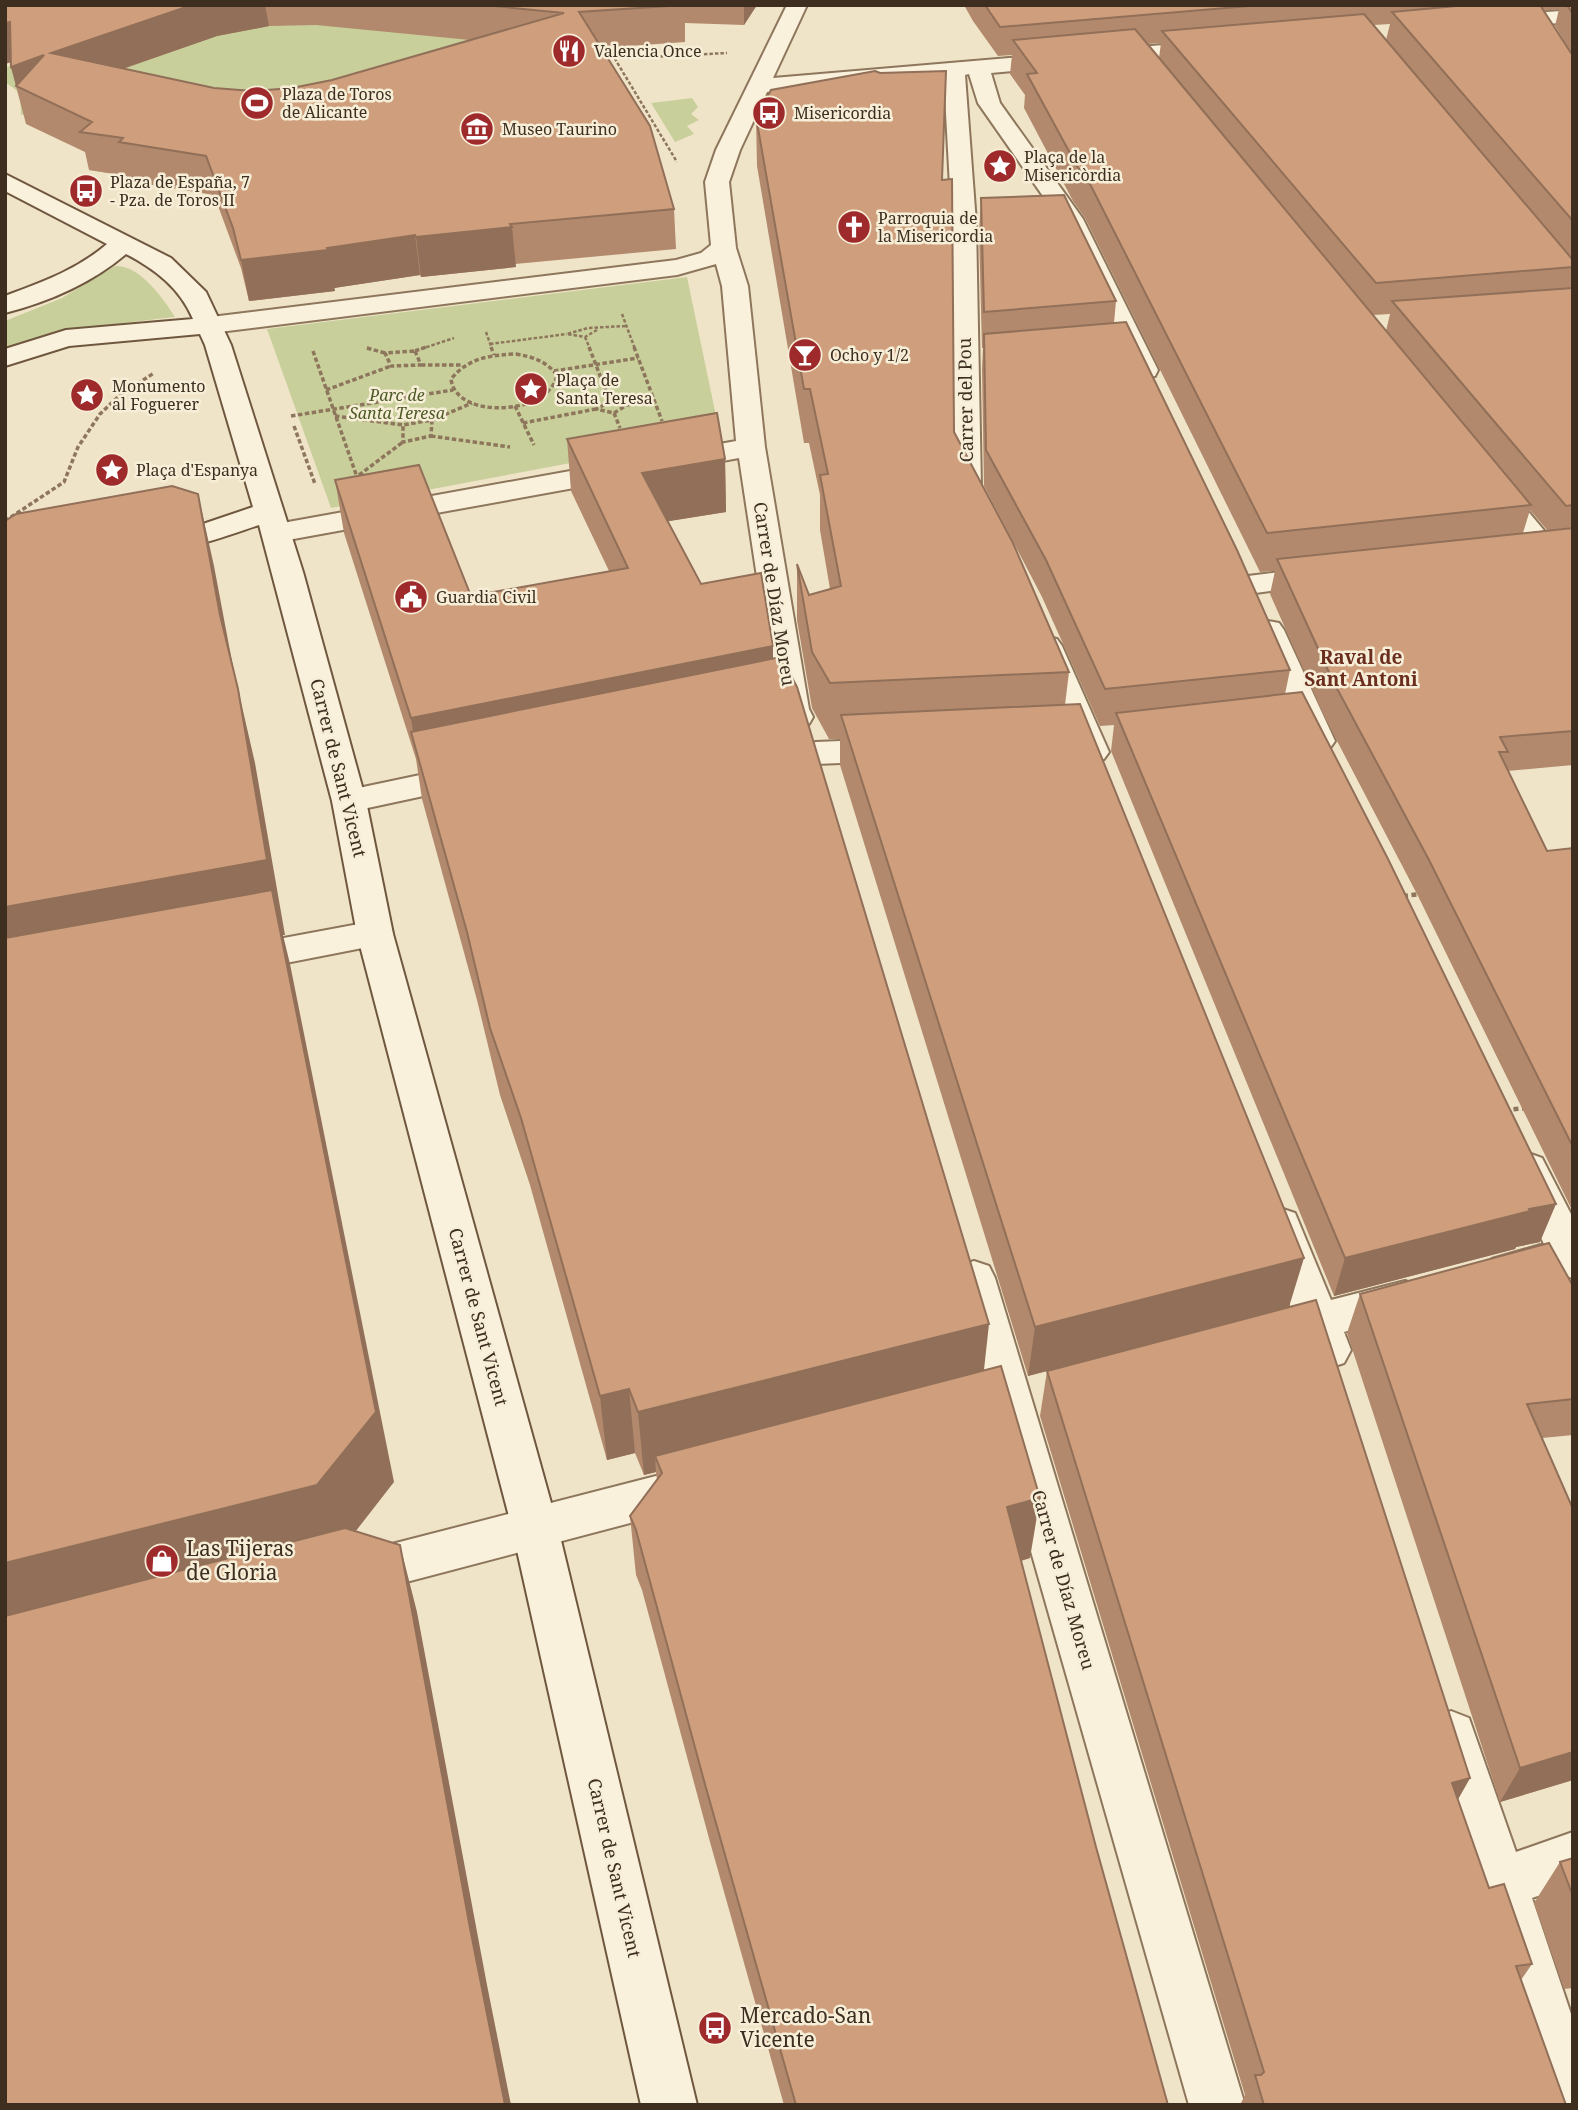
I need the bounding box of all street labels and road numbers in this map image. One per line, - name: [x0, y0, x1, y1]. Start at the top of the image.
- street label: Carrer del Pou: [952, 337, 978, 462]
- street label: Carrer de Díaz Moreu: [749, 500, 801, 688]
- street label: Carrer de Sant Vicent: [305, 676, 373, 860]
- street label: Carrer de Sant Vicent: [444, 1225, 514, 1408]
- street label: Carrer de Díaz Moreu: [1027, 1487, 1101, 1673]
- street label: Carrer de Sant Vicent: [583, 1776, 647, 1960]

